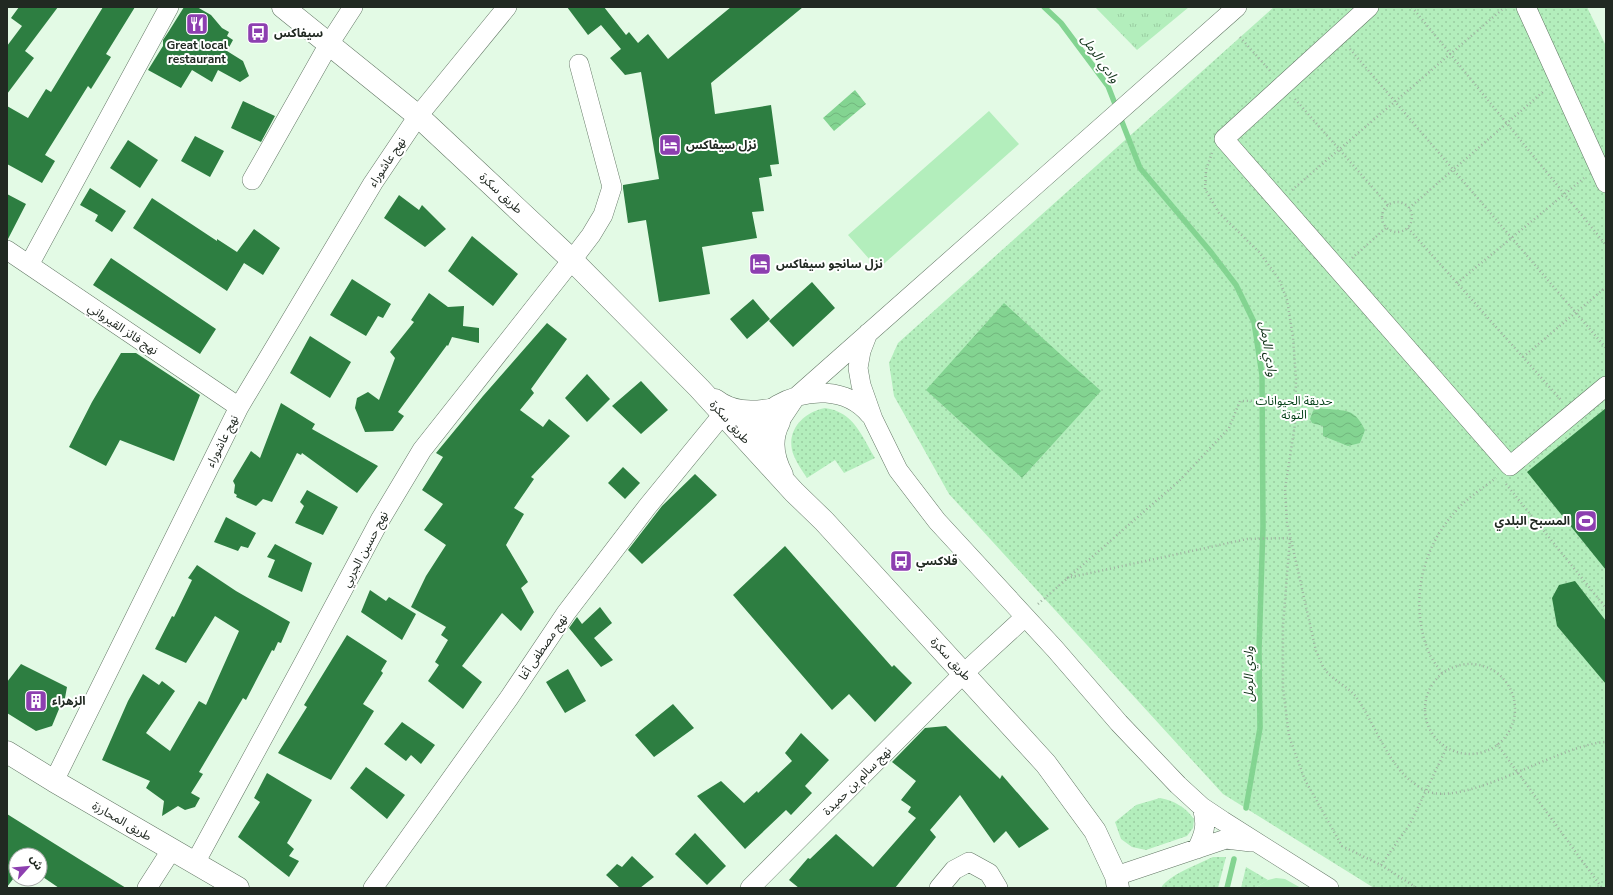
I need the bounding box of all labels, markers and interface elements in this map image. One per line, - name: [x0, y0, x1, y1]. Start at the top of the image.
- restaurant icon: Great local restaurant: [184, 11, 210, 37]
- bus stop icon: سيفاكس: [245, 20, 271, 46]
- place label: سيفاكس: [274, 25, 323, 41]
- water label: وادي الرمل: [1076, 31, 1123, 88]
- place label: Great local restaurant: [166, 37, 228, 67]
- hotel icon: نزل سيفاكس: [657, 132, 683, 158]
- street label: نهج عاشوراء: [365, 134, 410, 191]
- place label: نزل سيفاكس: [686, 137, 757, 153]
- street label: طريق سكرة: [476, 169, 526, 217]
- hotel icon: نزل سانجو سيفاكس: [747, 251, 773, 277]
- place label: نزل سانجو سيفاكس: [776, 256, 883, 272]
- street label: نهج فائز القيرواني: [84, 300, 161, 360]
- water label: وادي الرمل: [1254, 320, 1281, 378]
- park label: حديقة الحيوانات التوتة: [1255, 393, 1333, 423]
- street label: طريق سكرة: [706, 397, 754, 447]
- street label: نهج عاشوراء: [202, 412, 243, 470]
- street label: نهج حسين الجربي: [338, 508, 393, 591]
- sports icon: المسبح البلدي: [1573, 508, 1599, 534]
- place label: المسبح البلدي: [1494, 513, 1570, 531]
- bus stop icon: قلاكسي: [888, 548, 914, 574]
- place label: قلاكسي: [916, 553, 958, 571]
- street label: نهج مصطفى آغا: [515, 611, 572, 684]
- street label: طريق سكرة: [927, 634, 975, 684]
- water label: وادي الرمل: [1240, 646, 1259, 702]
- building icon: الزهراء: [23, 688, 49, 714]
- place label: الزهراء: [52, 693, 85, 709]
- street label: نهج سالم بن حميدة: [819, 743, 895, 819]
- street label: طريق المحارزة: [89, 798, 155, 844]
- north arrow: [8, 847, 48, 887]
- text: ش: [26, 853, 47, 873]

